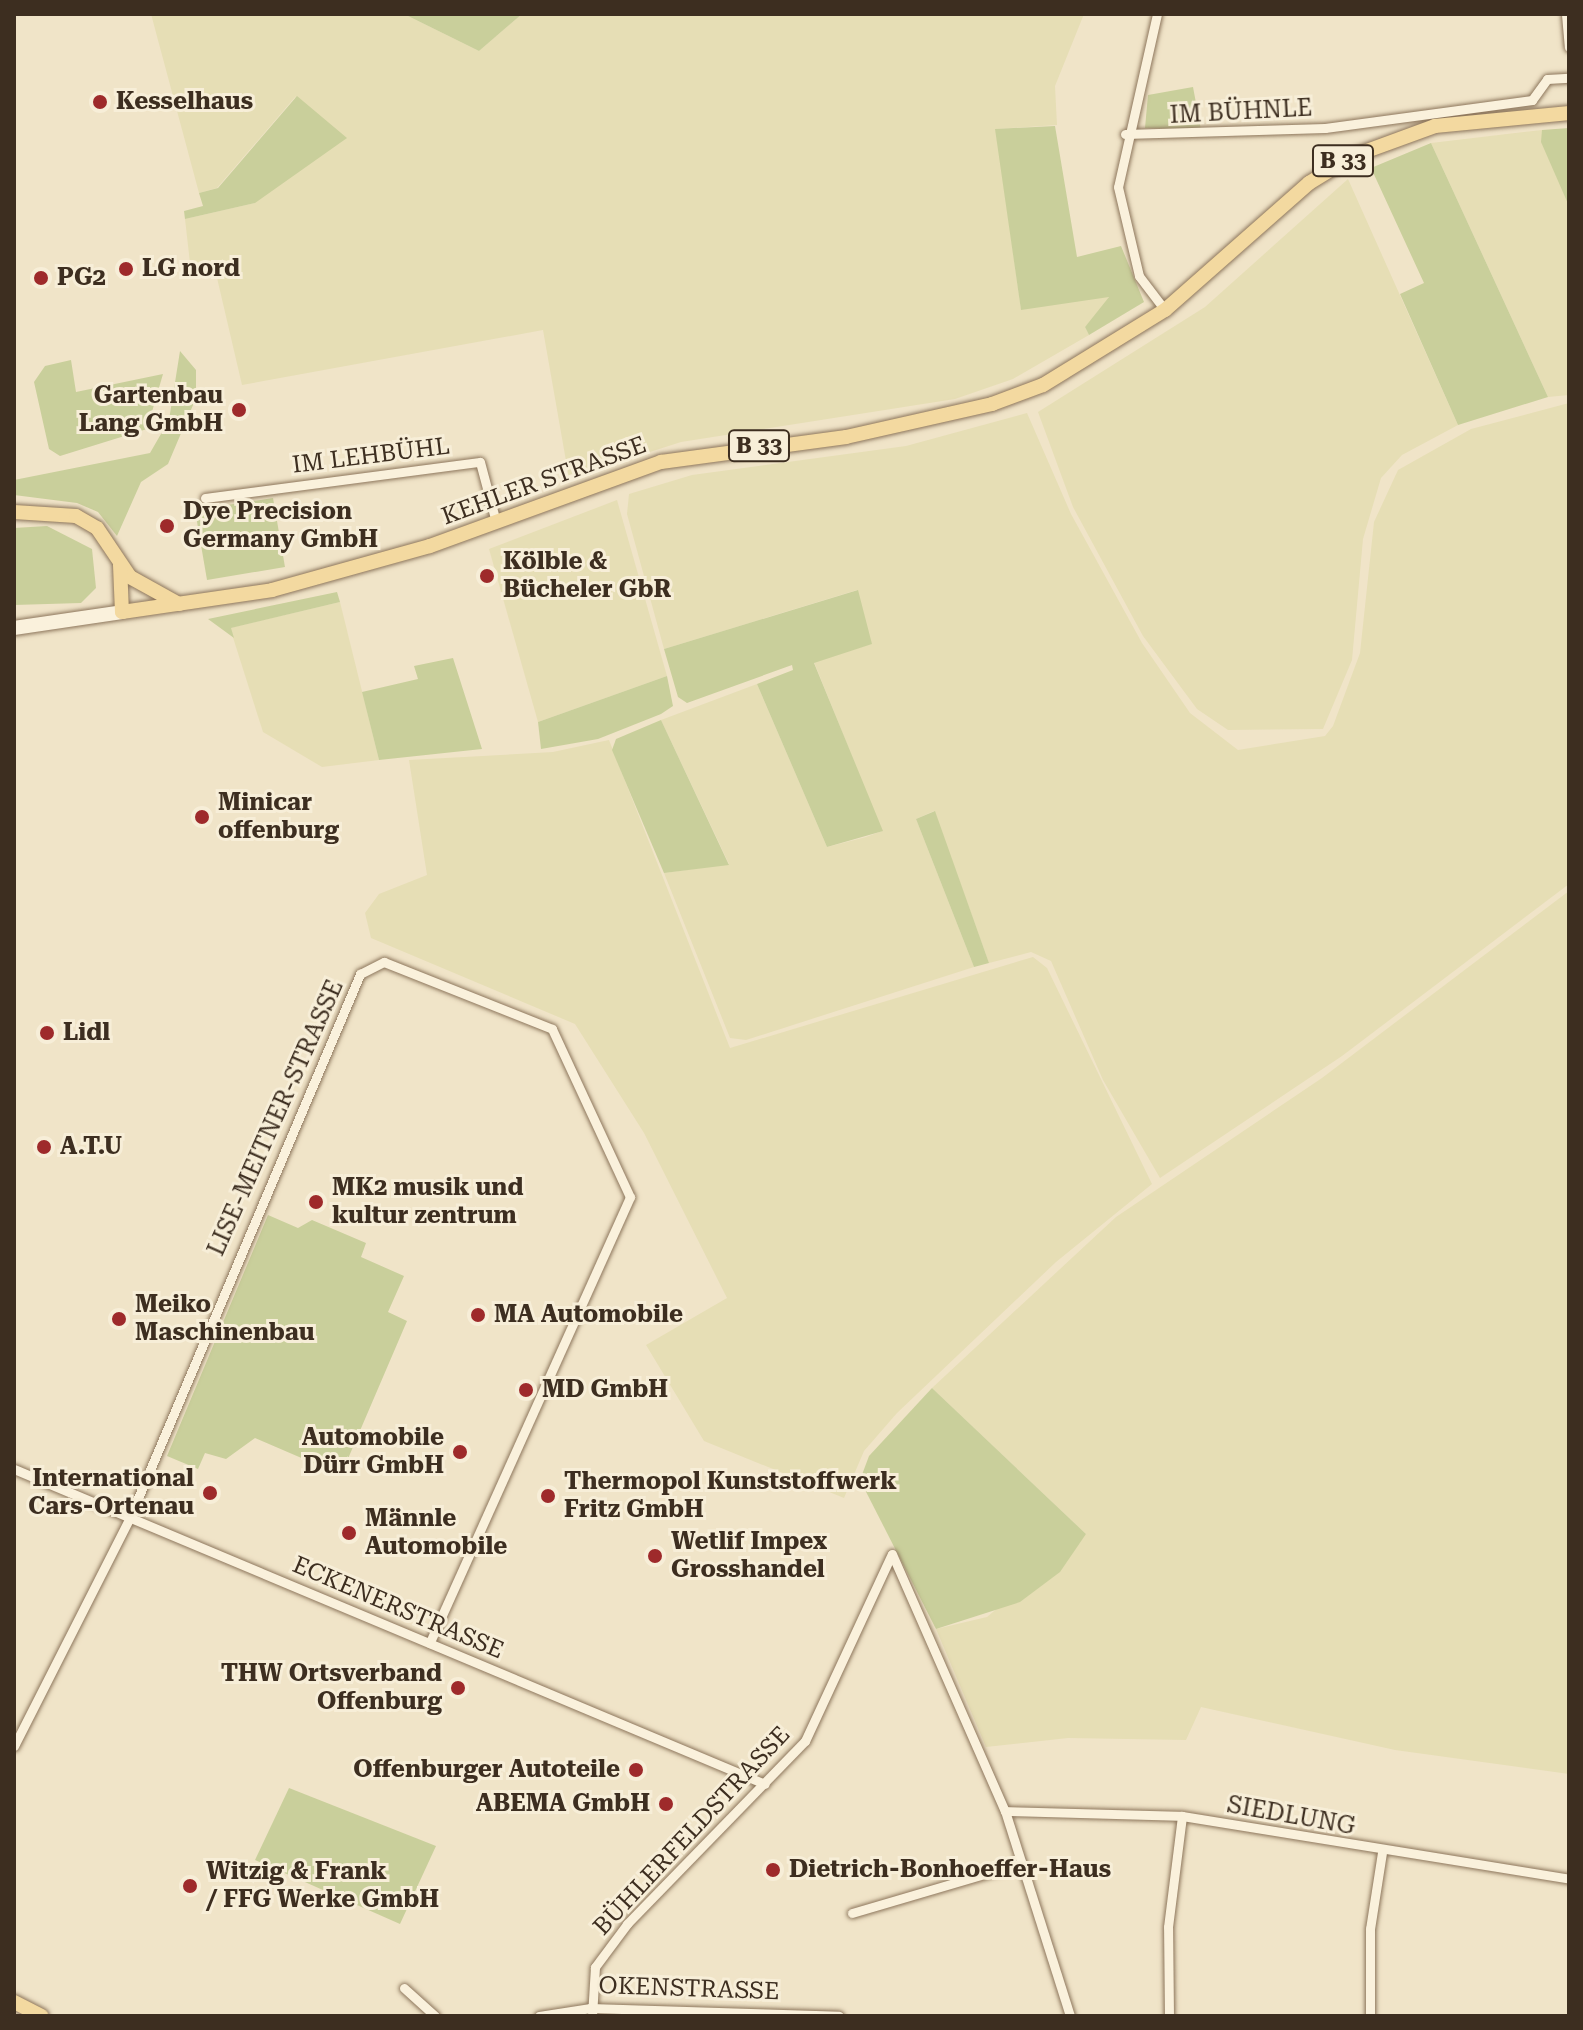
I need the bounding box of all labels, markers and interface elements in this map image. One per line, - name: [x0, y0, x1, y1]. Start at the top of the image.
- place label: Kesselhaus: [116, 88, 253, 116]
- marker: Kesselhaus: [91, 93, 109, 111]
- street label: IM BÜHNLE: [1169, 94, 1313, 130]
- road number: B 33: [1311, 143, 1375, 179]
- place label: LG nord: [142, 255, 240, 283]
- marker: LG nord: [117, 260, 135, 278]
- place label: PG2: [57, 264, 106, 292]
- marker: PG2: [32, 269, 50, 287]
- place label: Gartenbau Lang GmbH: [79, 382, 223, 438]
- marker: Gartenbau Lang GmbH: [230, 401, 248, 419]
- road number: B 33: [727, 428, 791, 464]
- street label: KEHLER STRASSE: [438, 431, 650, 531]
- street label: IM LEHBÜHL: [291, 432, 451, 480]
- place label: Dye Precision Germany GmbH: [183, 498, 378, 554]
- marker: Dye Precision Germany GmbH: [158, 517, 176, 535]
- place label: Kölble & Bücheler GbR: [503, 548, 671, 604]
- marker: Kölble & Bücheler GbR: [478, 567, 496, 585]
- place label: Minicar offenburg: [218, 789, 339, 845]
- marker: Minicar offenburg: [193, 808, 211, 826]
- street label: LISE-MEITNER-STRASSE: [202, 976, 350, 1260]
- place label: Lidl: [63, 1019, 110, 1047]
- marker: Lidl: [38, 1024, 56, 1042]
- place label: A.T.U: [60, 1133, 122, 1161]
- marker: A.T.U: [35, 1138, 53, 1156]
- place label: MK2 musik und kultur zentrum: [332, 1174, 523, 1230]
- marker: MK2 musik und kultur zentrum: [307, 1193, 325, 1211]
- place label: Meiko Maschinenbau: [135, 1291, 315, 1347]
- place label: MA Automobile: [494, 1301, 683, 1329]
- marker: MA Automobile: [469, 1306, 487, 1324]
- marker: Meiko Maschinenbau: [110, 1310, 128, 1328]
- place label: MD GmbH: [542, 1376, 668, 1404]
- marker: MD GmbH: [517, 1381, 535, 1399]
- place label: Automobile Dürr GmbH: [302, 1424, 444, 1480]
- marker: Automobile Dürr GmbH: [451, 1443, 469, 1461]
- place label: International Cars-Ortenau: [28, 1465, 194, 1521]
- place label: Thermopol Kunststoffwerk Fritz GmbH: [564, 1468, 897, 1524]
- marker: International Cars-Ortenau: [201, 1484, 219, 1502]
- marker: Thermopol Kunststoffwerk Fritz GmbH: [539, 1487, 557, 1505]
- place label: Männle Automobile: [365, 1505, 507, 1561]
- marker: Männle Automobile: [340, 1524, 358, 1542]
- place label: Wetlif Impex Grosshandel: [671, 1528, 827, 1584]
- marker: Wetlif Impex Grosshandel: [646, 1547, 664, 1565]
- street label: ECKENERSTRASSE: [288, 1551, 508, 1665]
- place label: THW Ortsverband Offenburg: [221, 1660, 442, 1716]
- marker: THW Ortsverband Offenburg: [449, 1679, 467, 1697]
- street label: BÜHLERFELDSTRASSE: [588, 1721, 796, 1941]
- place label: Offenburger Autoteile: [353, 1756, 620, 1784]
- marker: Offenburger Autoteile: [627, 1761, 645, 1779]
- place label: ABEMA GmbH: [476, 1790, 650, 1818]
- street label: SIEDLUNG: [1225, 1791, 1357, 1841]
- marker: ABEMA GmbH: [657, 1795, 675, 1813]
- place label: Dietrich-Bonhoeffer-Haus: [789, 1856, 1111, 1884]
- place label: Witzig & Frank / FFG Werke GmbH: [206, 1858, 439, 1914]
- marker: Dietrich-Bonhoeffer-Haus: [764, 1861, 782, 1879]
- marker: Witzig & Frank / FFG Werke GmbH: [181, 1877, 199, 1895]
- street label: OKENSTRASSE: [598, 1971, 780, 2007]

